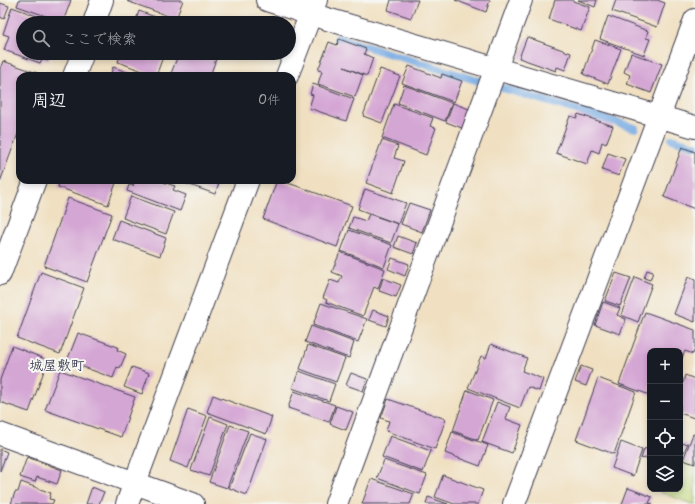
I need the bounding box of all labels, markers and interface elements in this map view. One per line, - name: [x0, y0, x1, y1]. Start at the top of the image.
- search box: [16, 16, 296, 60]
- icon: search: [30, 27, 52, 49]
- text: ここで検索: [62, 29, 137, 49]
- text: 周辺: [32, 89, 66, 111]
- text: 0件: [258, 91, 280, 108]
- map controls: [647, 348, 683, 492]
- button: +: [647, 348, 683, 384]
- district label: 城屋敷町: [29, 356, 85, 374]
- button: −: [647, 384, 683, 420]
- button: locate: [647, 420, 683, 456]
- button: layers: [647, 456, 683, 492]

